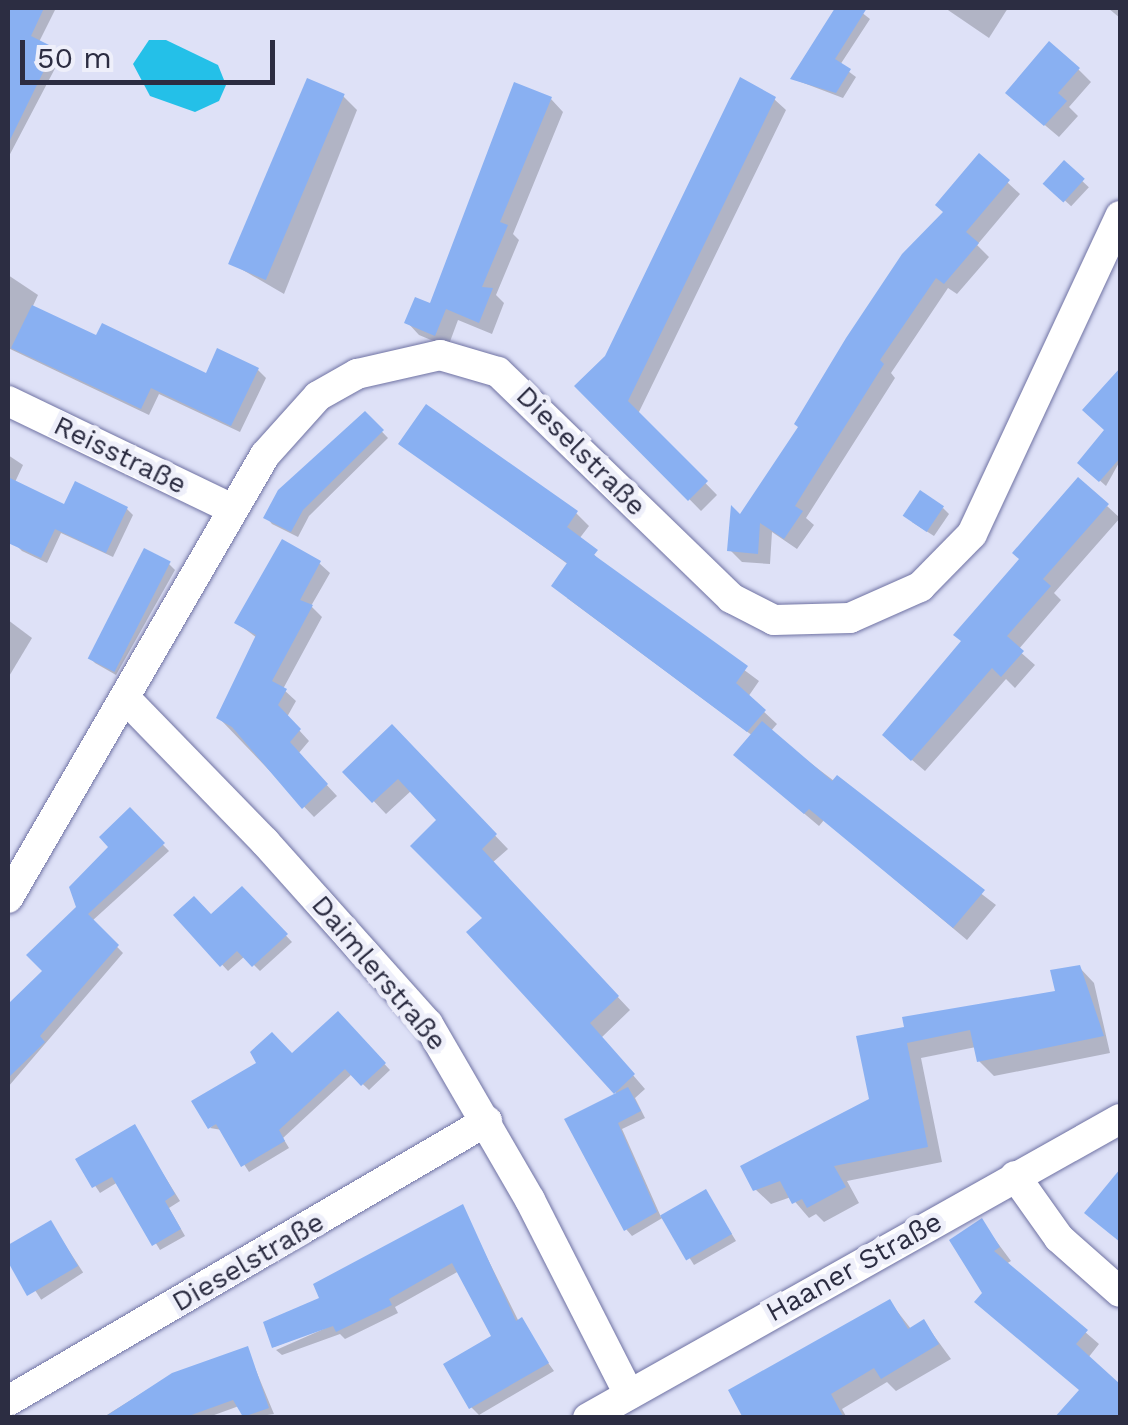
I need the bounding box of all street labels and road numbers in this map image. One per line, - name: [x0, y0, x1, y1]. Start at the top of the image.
- street label: Dieselstraße: [509, 379, 653, 523]
- street label: Reisstraße: [48, 408, 192, 502]
- street label: Daimlerstraße: [304, 888, 454, 1058]
- street label: Dieselstraße: [166, 1205, 330, 1319]
- street label: Haaner Straße: [760, 1205, 948, 1329]

